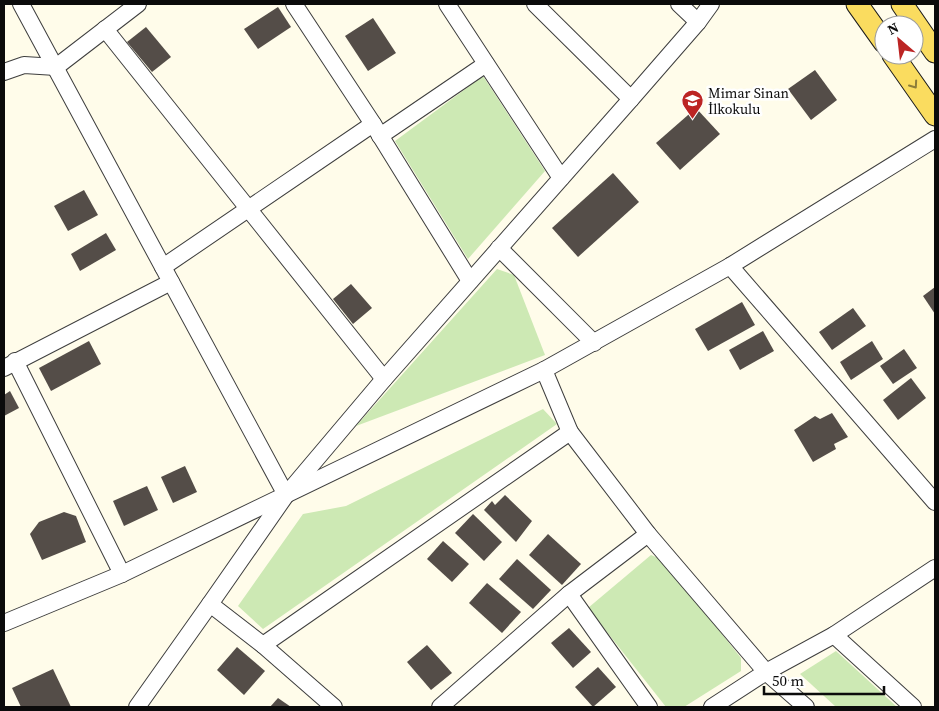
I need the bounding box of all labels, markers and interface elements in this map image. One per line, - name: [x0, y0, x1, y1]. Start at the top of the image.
- north arrow: [874, 15, 924, 65]
- text: N: [884, 17, 902, 40]
- one-way arrow: [908, 79, 917, 89]
- place label: Mimar Sinan İlkokulu: [708, 83, 790, 119]
- school or university icon: Mimar Sinan İlkokulu: [680, 89, 704, 120]
- scale bar: [764, 664, 884, 696]
- text: 50 m: [772, 670, 804, 691]

